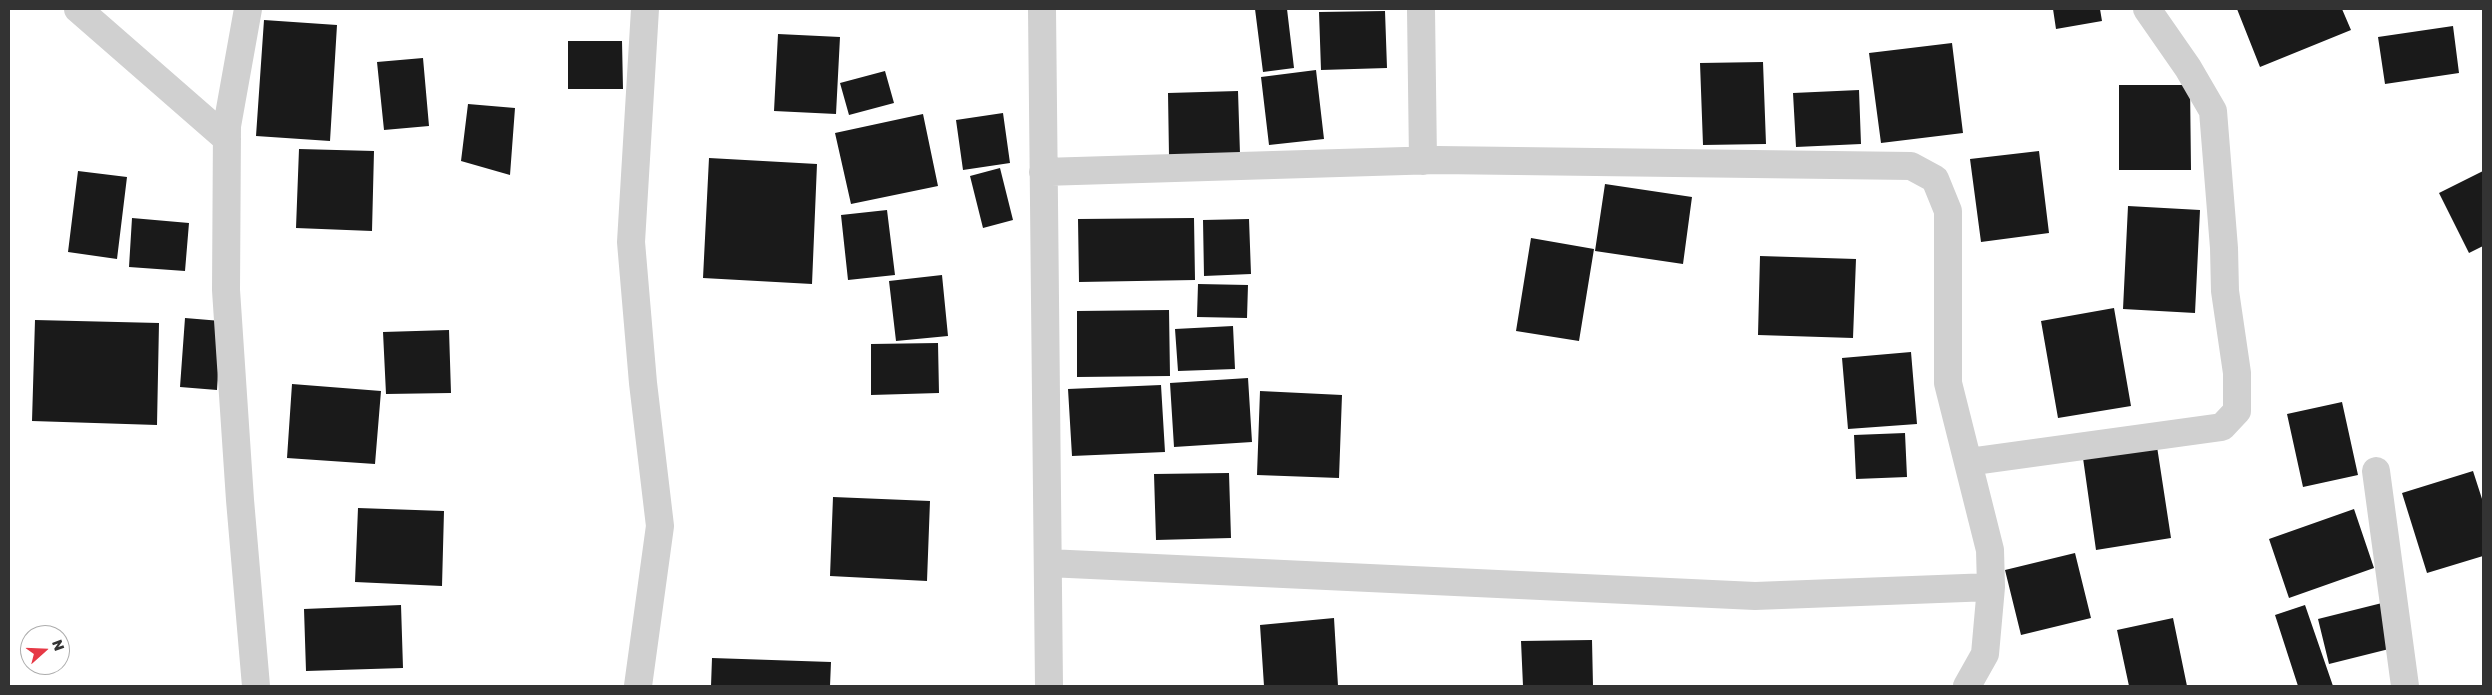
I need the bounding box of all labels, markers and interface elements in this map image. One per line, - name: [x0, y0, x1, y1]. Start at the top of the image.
- north arrow: [20, 625, 70, 675]
- text: N: [49, 637, 68, 653]

